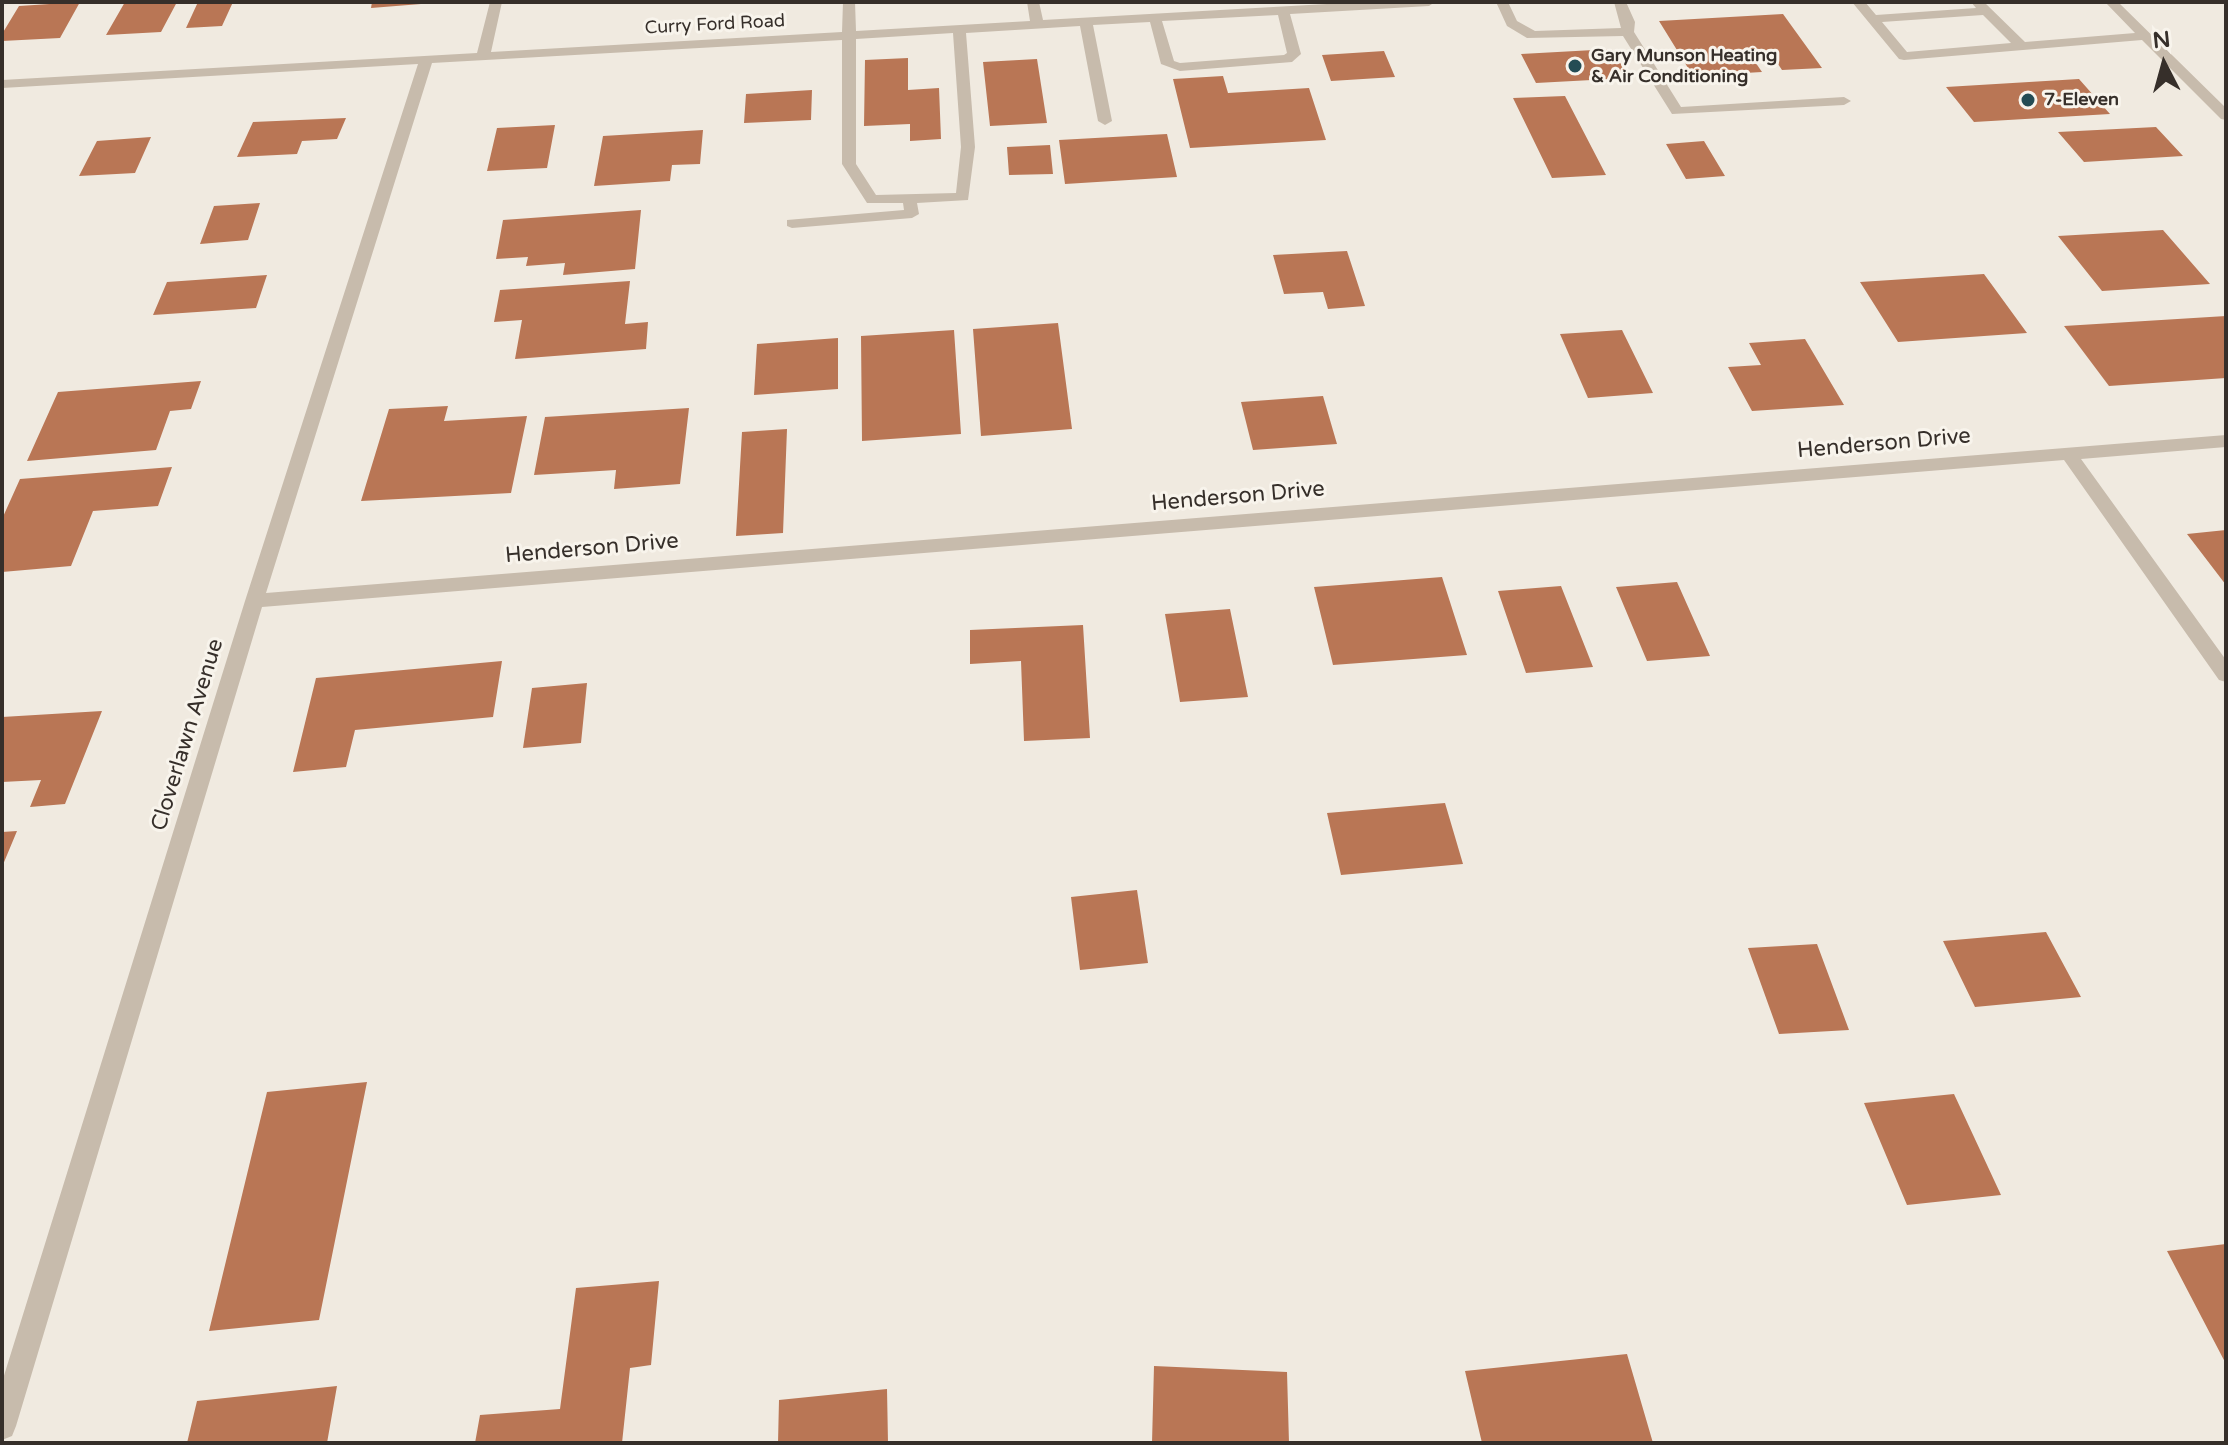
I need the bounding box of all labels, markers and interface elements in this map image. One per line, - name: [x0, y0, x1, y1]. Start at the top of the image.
- street label: Curry Ford Road: [644, 11, 786, 39]
- north arrow: [2124, 24, 2204, 104]
- text: N: [2151, 26, 2172, 54]
- place label: Gary Munson Heating & Air Conditioning: [1591, 45, 1777, 88]
- marker: Gary Munson Heating & Air Conditioning: [1566, 57, 1584, 75]
- place label: 7-Eleven: [2044, 89, 2119, 111]
- marker: 7-Eleven: [2019, 91, 2037, 109]
- street label: Henderson Drive: [1796, 423, 1972, 465]
- street label: Henderson Drive: [1150, 476, 1326, 518]
- street label: Henderson Drive: [504, 528, 680, 570]
- street label: Cloverlawn Avenue: [146, 636, 230, 834]

